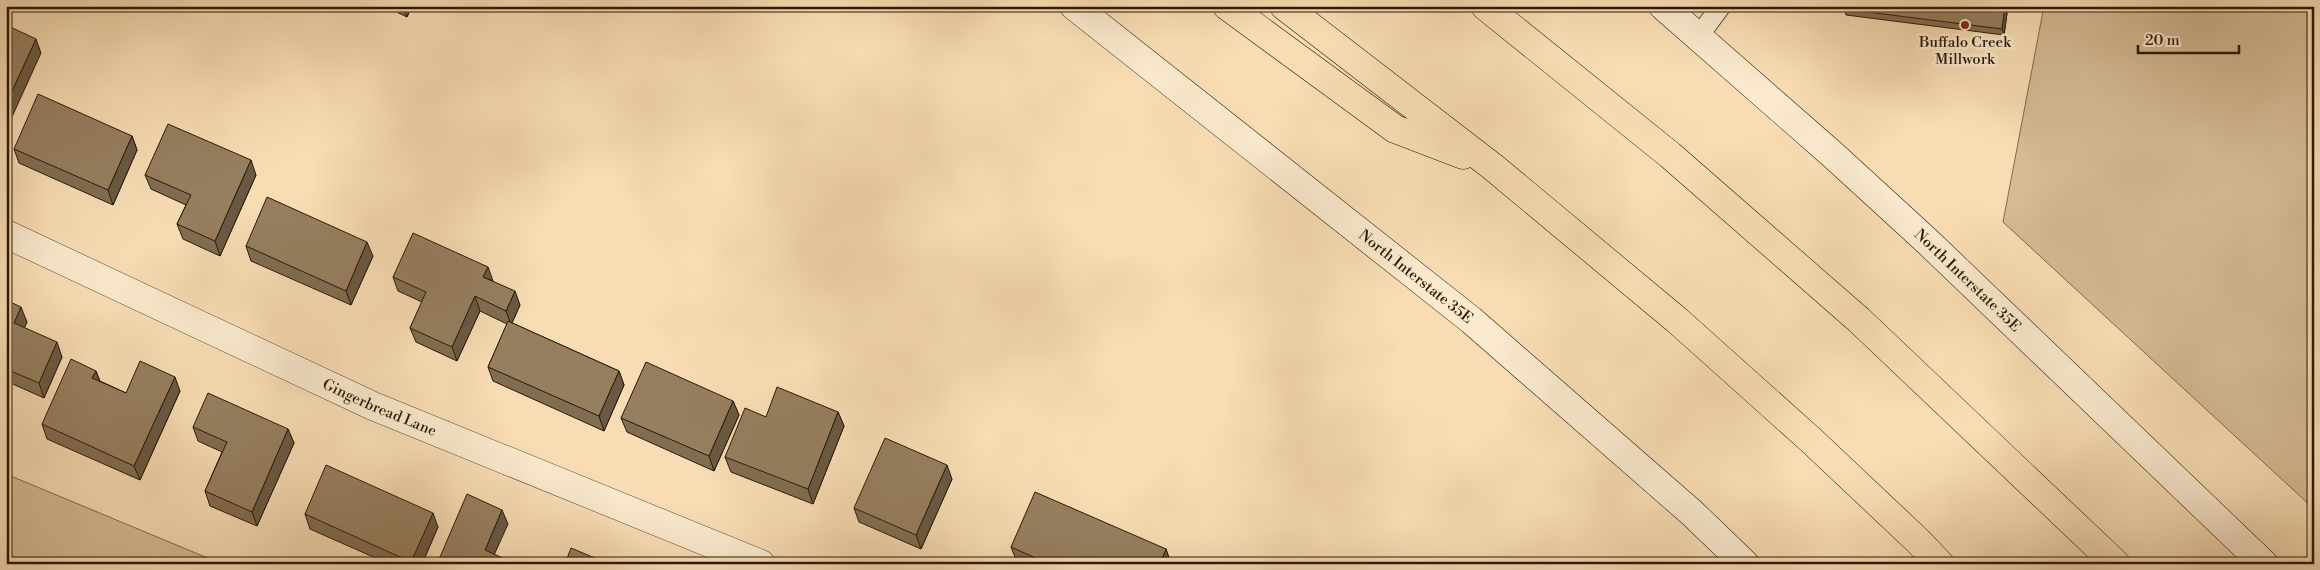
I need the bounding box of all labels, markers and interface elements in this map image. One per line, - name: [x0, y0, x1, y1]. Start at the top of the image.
- marker: Buffalo Creek Millwork: [1959, 19, 1971, 31]
- scale bar: [2138, 22, 2239, 54]
- text: 20 m: [2145, 31, 2180, 50]
- place label: Buffalo Creek Millwork: [1918, 33, 2012, 69]
- street label: North Interstate 35E: [1910, 225, 2025, 336]
- street label: North Interstate 35E: [1355, 226, 1477, 328]
- street label: Gingerbread Lane: [319, 375, 439, 441]

